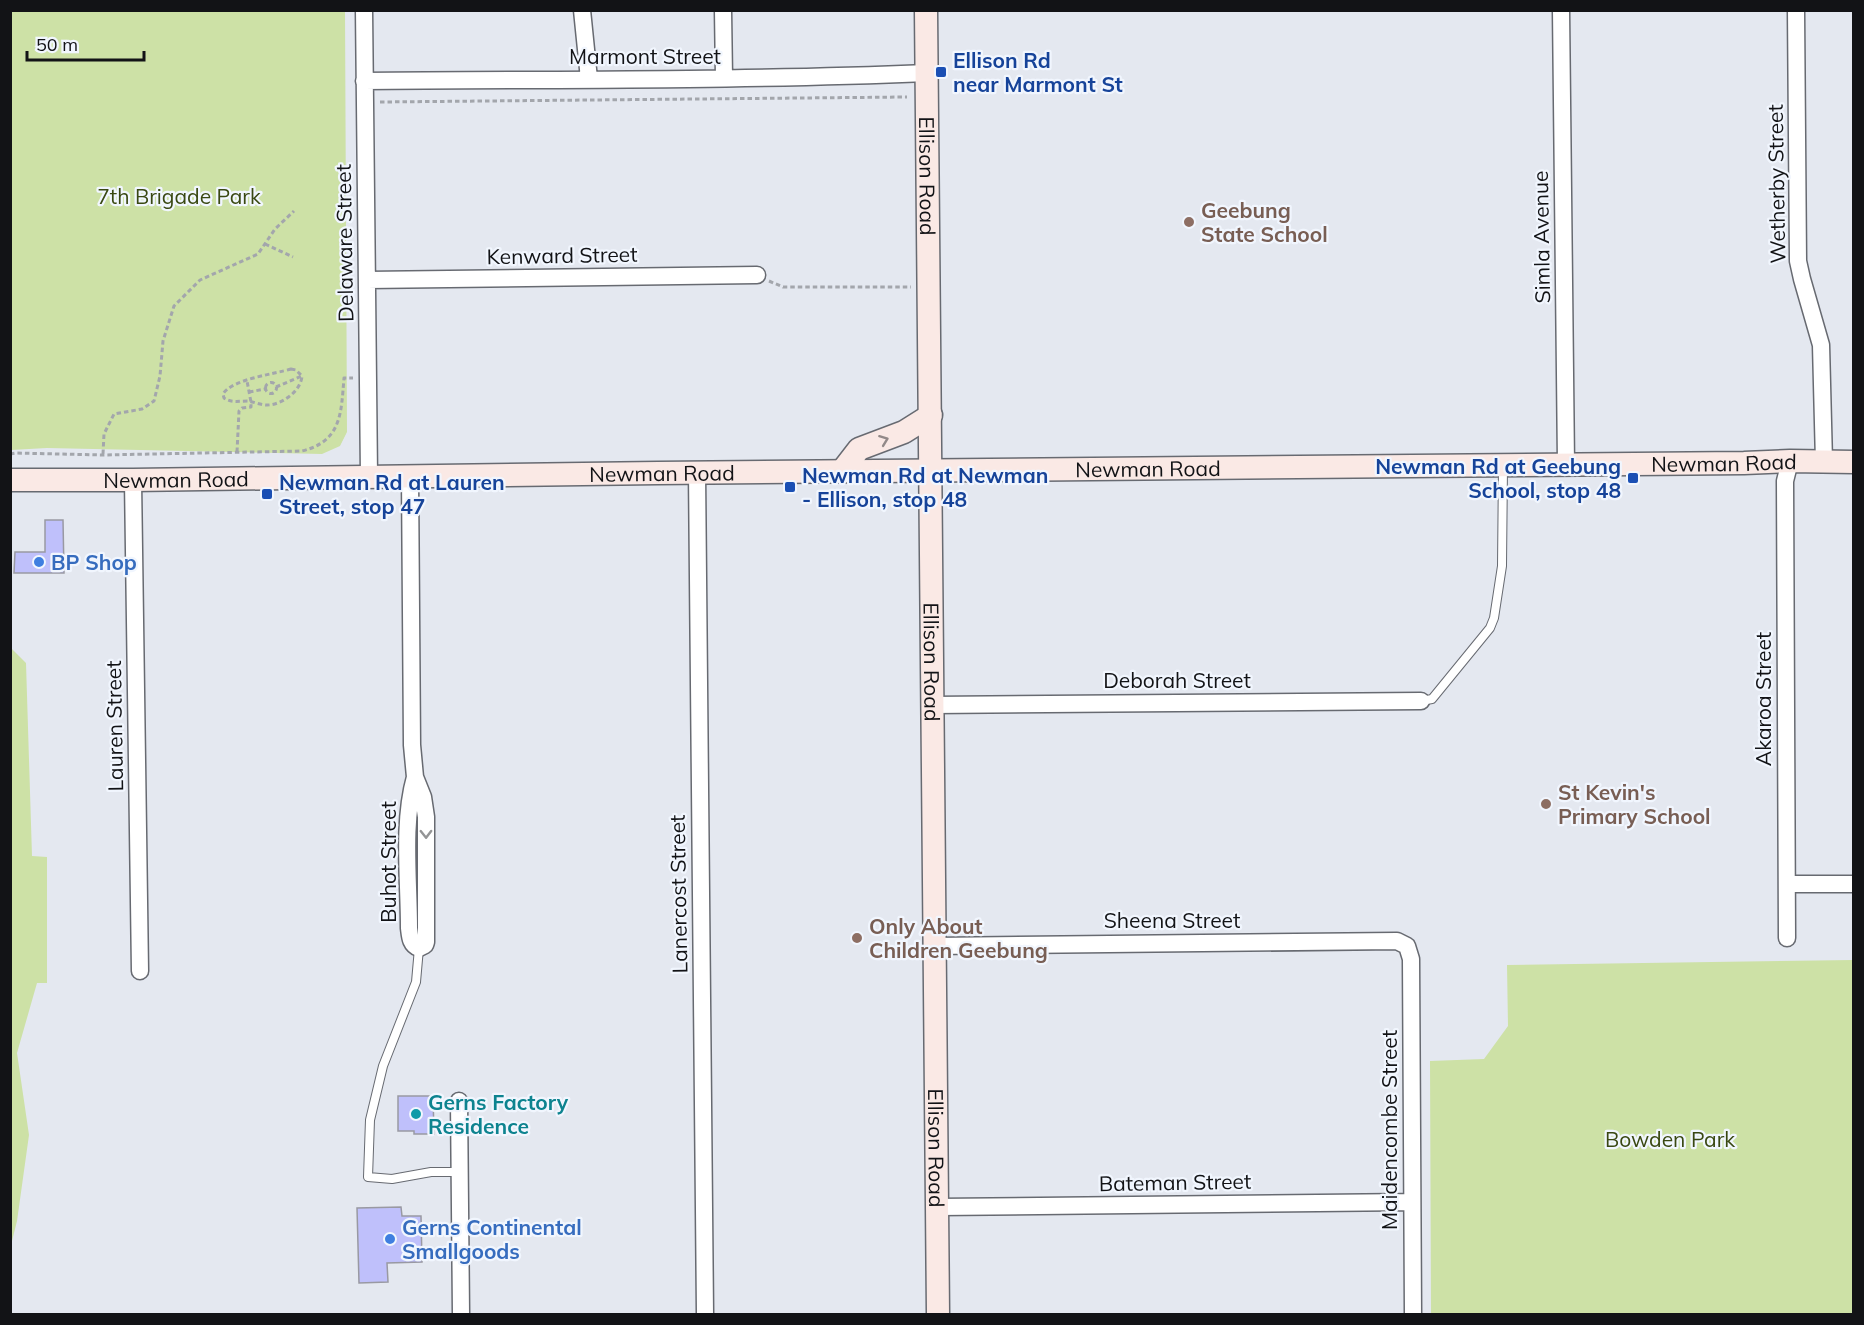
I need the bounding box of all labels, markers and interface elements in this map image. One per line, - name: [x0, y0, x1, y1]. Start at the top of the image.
- scale bar: [27, 24, 144, 62]
- text: 50 m: [36, 33, 78, 56]
- street label: Marmont Street: [569, 43, 721, 69]
- place label: Ellison Rd near Marmont St: [953, 47, 1123, 97]
- marker: Ellison Rd near Marmont St: [934, 65, 948, 79]
- street label: Wetherby Street: [1762, 104, 1790, 264]
- street label: Ellison Road: [914, 116, 941, 236]
- street label: Delaware Street: [330, 164, 358, 322]
- street label: Simla Avenue: [1527, 170, 1555, 304]
- park label: 7th Brigade Park: [97, 183, 261, 209]
- place label: Geebung State School: [1201, 197, 1328, 247]
- marker: Geebung State School: [1182, 215, 1196, 229]
- street label: Kenward Street: [486, 241, 638, 269]
- one-way arrow: [878, 435, 889, 448]
- street label: Newman Road: [1651, 448, 1797, 477]
- place label: Newman Rd at Geebung School, stop 48: [1375, 453, 1621, 503]
- street label: Newman Road: [1075, 455, 1221, 482]
- street label: Newman Road: [589, 459, 735, 487]
- place label: Newman Rd at Newman - Ellison, stop 48: [802, 462, 1048, 512]
- street label: Newman Road: [103, 465, 249, 493]
- place label: Newman Rd at Lauren Street, stop 47: [279, 469, 505, 519]
- marker: Newman Rd at Geebung School, stop 48: [1626, 471, 1640, 485]
- marker: Newman Rd at Newman - Ellison, stop 48: [783, 480, 797, 494]
- marker: Newman Rd at Lauren Street, stop 47: [260, 487, 274, 501]
- place label: BP Shop: [51, 549, 137, 575]
- marker: BP Shop: [32, 555, 46, 569]
- street label: Ellison Road: [918, 602, 946, 722]
- street label: Akaroa Street: [1750, 632, 1776, 766]
- street label: Lauren Street: [100, 660, 128, 792]
- street label: Deborah Street: [1103, 667, 1251, 693]
- place label: St Kevin's Primary School: [1558, 779, 1711, 829]
- marker: St Kevin's Primary School: [1539, 797, 1553, 811]
- street label: Buhot Street: [375, 801, 401, 923]
- street label: Lanercost Street: [664, 814, 692, 974]
- one-way arrow: [420, 829, 432, 838]
- street label: Sheena Street: [1104, 907, 1240, 933]
- place label: Only About Children Geebung: [869, 913, 1048, 963]
- marker: Only About Children Geebung: [850, 931, 864, 945]
- street label: Maidencombe Street: [1376, 1030, 1402, 1230]
- street label: Ellison Road: [923, 1088, 950, 1208]
- place label: Gerns Factory Residence: [428, 1089, 569, 1139]
- marker: Gerns Factory Residence: [409, 1107, 423, 1121]
- park label: Bowden Park: [1605, 1126, 1735, 1152]
- street label: Bateman Street: [1099, 1168, 1251, 1196]
- place label: Gerns Continental Smallgoods: [402, 1214, 582, 1264]
- marker: Gerns Continental Smallgoods: [383, 1232, 397, 1246]

